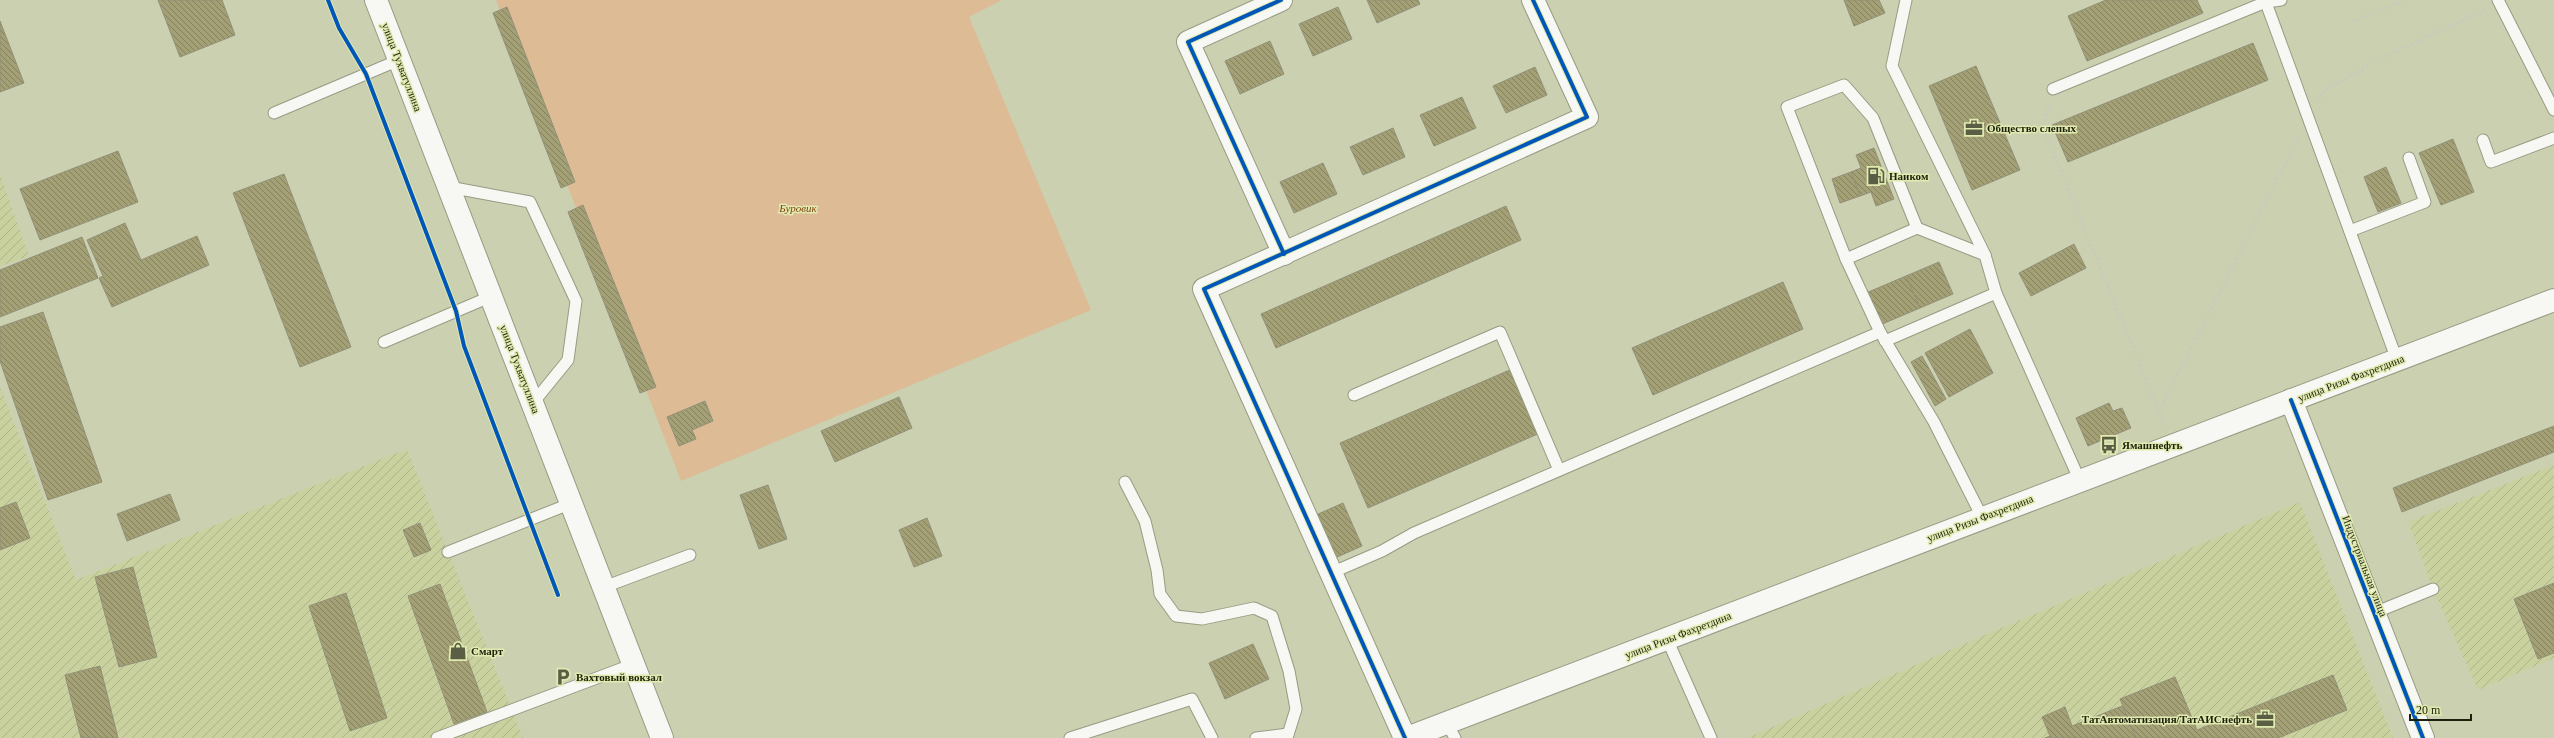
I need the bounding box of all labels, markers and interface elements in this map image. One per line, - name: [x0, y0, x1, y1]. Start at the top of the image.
- street label: улица Тухватуллина: [380, 21, 424, 113]
- office icon: Общество слепых: [1964, 118, 1984, 138]
- place label: Общество слепых: [1987, 122, 2077, 134]
- fuel station icon: Наиком: [1866, 166, 1886, 186]
- place label: Наиком: [1889, 170, 1929, 182]
- park label: Буровик: [778, 202, 818, 214]
- street label: улица Тухватуллина: [498, 323, 542, 415]
- street label: улица Ризы Фахретдина: [2296, 352, 2406, 404]
- bus stop icon: Ямашнефть: [2099, 435, 2119, 455]
- place label: Ямашнефть: [2122, 439, 2183, 451]
- street label: улица Ризы Фахретдина: [1925, 492, 2035, 544]
- street label: Индустриальная улица: [2340, 514, 2390, 618]
- street label: улица Ризы Фахретдина: [1623, 609, 1733, 661]
- shop icon: Смарт: [448, 641, 468, 661]
- place label: Смарт: [471, 645, 504, 657]
- parking icon: Вахтовый вокзал: [553, 667, 573, 687]
- place label: Вахтовый вокзал: [576, 671, 662, 683]
- scale bar: [2410, 696, 2471, 722]
- text: 20 m: [2416, 703, 2441, 717]
- office icon: ТатАвтоматизация/ТатАИСнефть: [2255, 709, 2275, 729]
- place label: ТатАвтоматизация/ТатАИСнефть: [2082, 713, 2252, 725]

